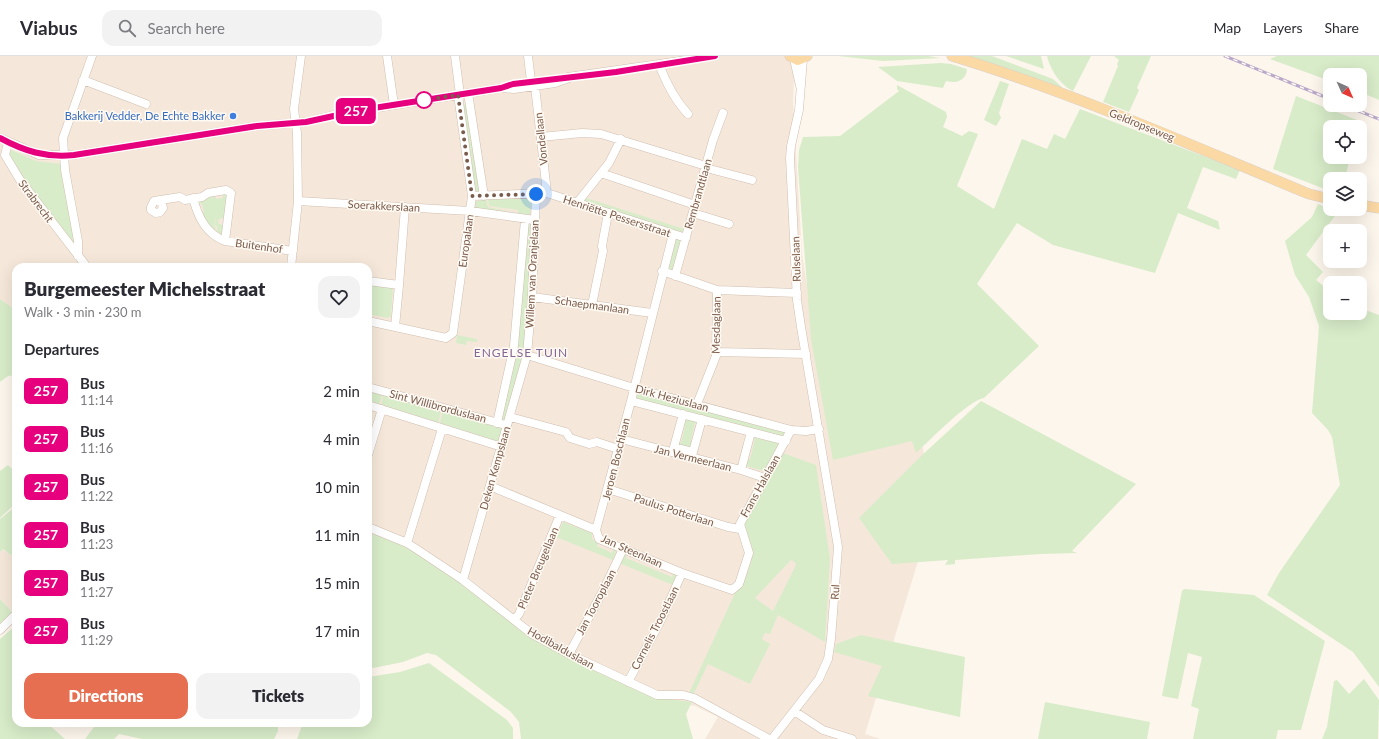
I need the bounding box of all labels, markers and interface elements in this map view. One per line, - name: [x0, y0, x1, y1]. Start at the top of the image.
- search box: [102, 10, 382, 46]
- text: Viabus: [20, 16, 78, 39]
- icon: search: [116, 17, 138, 39]
- text: Search here: [148, 19, 225, 37]
- text: Map: [1213, 19, 1241, 36]
- text: Layers: [1263, 19, 1303, 36]
- text: Share: [1325, 19, 1359, 36]
- north arrow: [1323, 68, 1367, 112]
- map controls: [1323, 68, 1367, 320]
- unlabelled marker: [415, 91, 433, 109]
- line badge: 257: [333, 98, 379, 124]
- text: 257: [344, 102, 368, 119]
- street label: Geldropseweg: [1108, 106, 1177, 144]
- place label: Bakkerij Vedder, De Echte Bakker: [65, 109, 225, 122]
- marker: Bakkerij Vedder, De Echte Bakker: [228, 111, 238, 121]
- street label: Vondellaan: [531, 112, 550, 166]
- button: locate: [1323, 120, 1367, 164]
- street label: Rembrandtlaan: [681, 157, 714, 231]
- button: layers: [1323, 172, 1367, 216]
- street label: Strabrecht: [16, 177, 57, 225]
- your location: [526, 184, 546, 204]
- street label: Henriëtte Pessersstraat: [562, 192, 673, 239]
- street label: Soerakkerslaan: [348, 197, 421, 214]
- street label: Europalaan: [455, 213, 476, 268]
- street label: Willem van Oranjelaan: [522, 219, 541, 329]
- button: +: [1323, 224, 1367, 268]
- street label: Buitenhof: [235, 236, 284, 255]
- street label: Rulselaan: [788, 236, 803, 282]
- button: heart: [318, 276, 360, 318]
- button: −: [1323, 276, 1367, 320]
- text: Burgemeester Michelsstraat: [24, 277, 265, 300]
- street label: Schaepmanlaan: [554, 293, 630, 316]
- street label: Mesdaglaan: [708, 296, 723, 354]
- text: Walk · 3 min · 230 m: [24, 304, 142, 320]
- text: Departures: [24, 340, 99, 358]
- district label: ENGELSE TUIN: [474, 345, 568, 360]
- text: Bus: [80, 374, 105, 392]
- street label: Dirk Heziuslaan: [634, 381, 710, 414]
- text: 257: [34, 382, 58, 399]
- text: 2 min: [323, 382, 360, 400]
- street label: Sint Willibrorduslaan: [388, 386, 488, 425]
- text: 11:14: [80, 392, 113, 408]
- street label: Jeroen Boschlaan: [599, 416, 632, 501]
- text: Bus: [80, 422, 105, 440]
- street label: Deken Kempslaan: [476, 425, 513, 511]
- text: 257: [34, 430, 58, 447]
- text: 4 min: [323, 430, 360, 448]
- text: 11:16: [80, 440, 113, 456]
- street label: Jan Vermeerlaan: [653, 442, 733, 473]
- street label: Frans Halslaan: [737, 452, 782, 519]
- text: Bus: [80, 470, 105, 488]
- text: 257: [34, 478, 58, 495]
- text: 10 min: [314, 478, 360, 496]
- text: 11:22: [80, 488, 113, 504]
- street label: Paulus Potterlaan: [632, 490, 716, 529]
- text: Bus: [80, 518, 105, 536]
- street label: Pieter Breugellaan: [514, 525, 561, 611]
- text: 257: [34, 526, 58, 543]
- text: 11 min: [314, 526, 360, 544]
- street label: Jan Steenlaan: [599, 531, 665, 570]
- text: 11:23: [80, 536, 113, 552]
- text: Bus: [80, 566, 105, 584]
- street label: Jan Tooroplaan: [573, 567, 618, 637]
- text: 257: [34, 574, 58, 591]
- text: 15 min: [314, 574, 360, 592]
- text: 11:27: [80, 584, 113, 600]
- street label: Cornelis Troostlaan: [628, 584, 681, 672]
- street label: Rul: [827, 584, 842, 600]
- text: Bus: [80, 614, 105, 632]
- text: 257: [34, 622, 58, 639]
- text: 17 min: [314, 622, 360, 640]
- street label: Hodibalduslaan: [526, 624, 597, 671]
- text: 11:29: [80, 632, 113, 648]
- button: Directions: [24, 673, 188, 719]
- button: Tickets: [196, 673, 360, 719]

